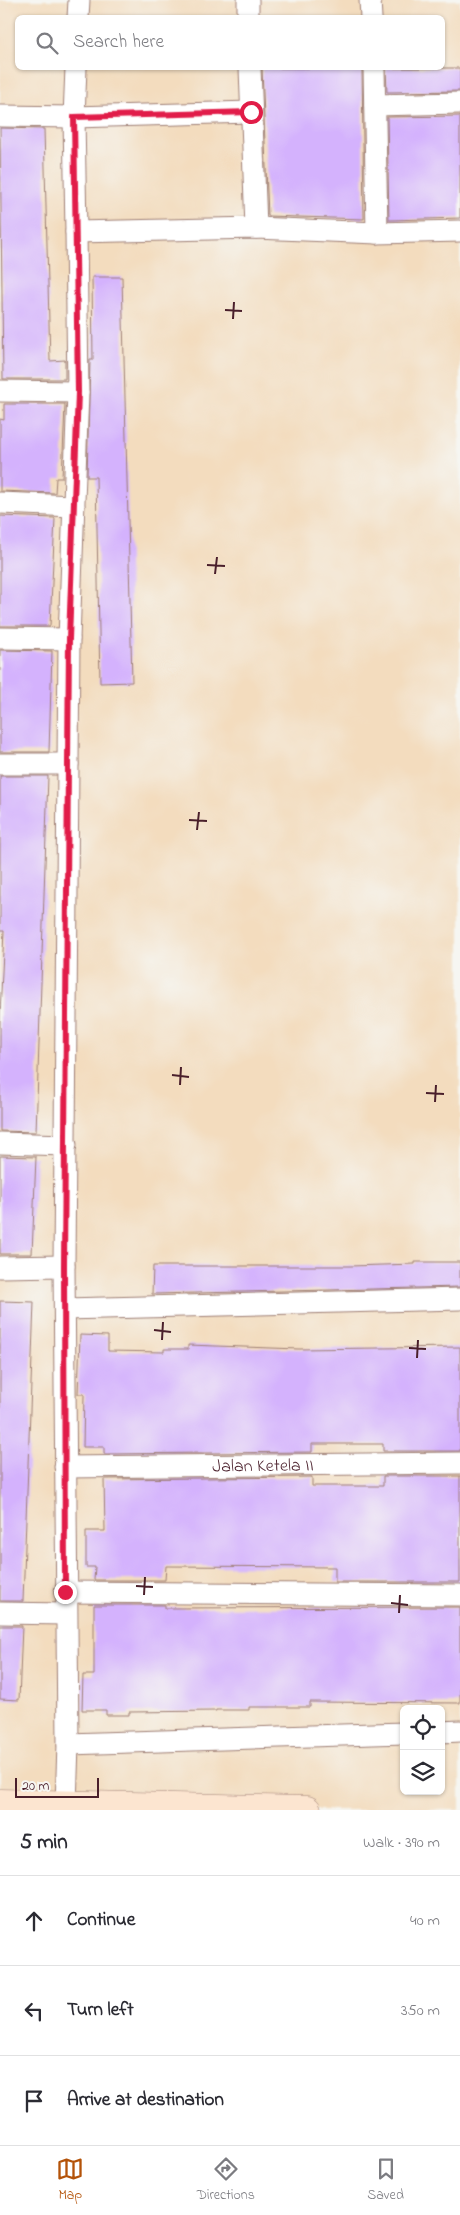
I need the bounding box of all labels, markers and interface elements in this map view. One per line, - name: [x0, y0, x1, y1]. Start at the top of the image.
- search box: [15, 15, 445, 70]
- icon: search: [33, 29, 61, 57]
- text: Search here: [73, 29, 164, 56]
- route start: [240, 101, 263, 124]
- street label: Jalan Ketela II: [212, 1453, 314, 1481]
- route end: [54, 1581, 77, 1604]
- map controls: [400, 1705, 445, 1795]
- button: locate: [400, 1705, 445, 1750]
- button: layers: [400, 1750, 445, 1795]
- scale bar: [15, 1775, 99, 1798]
- text: 20 m: [22, 1776, 49, 1797]
- text: 5 min: [20, 1828, 68, 1858]
- text: Walk · 390 m: [363, 1831, 440, 1855]
- icon: ahead: [20, 1907, 48, 1935]
- text: Continue: [67, 1907, 135, 1934]
- text: 40 m: [410, 1909, 440, 1933]
- icon: left: [20, 1997, 48, 2025]
- text: Turn left: [67, 1997, 134, 2024]
- text: 350 m: [401, 1999, 440, 2023]
- icon: arrive: [20, 2087, 48, 2115]
- text: Arrive at destination: [67, 2087, 224, 2114]
- tab: Map: [56, 2155, 84, 2206]
- tab: Directions: [197, 2155, 255, 2206]
- tab: Saved: [367, 2155, 404, 2206]

